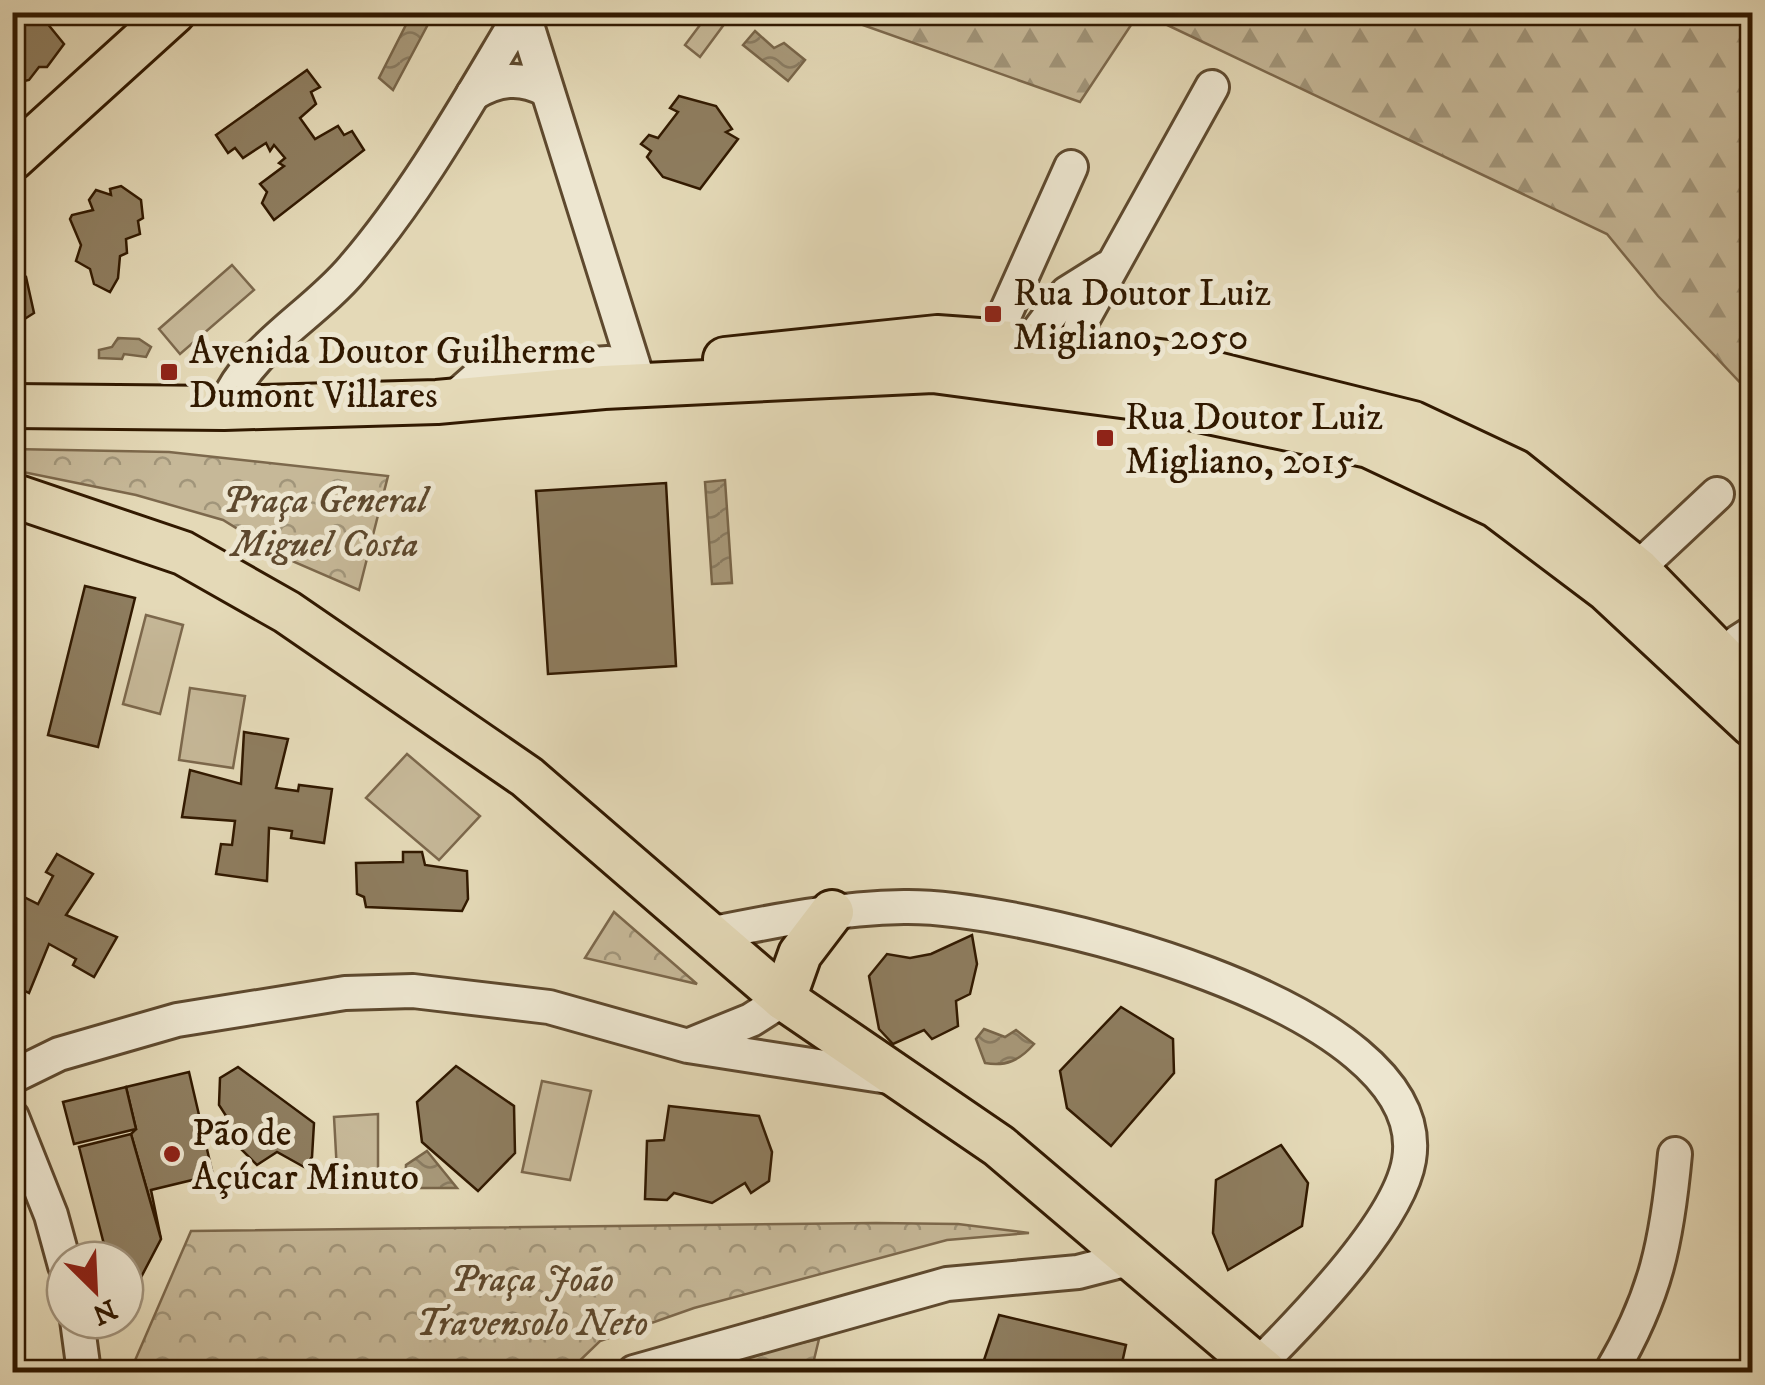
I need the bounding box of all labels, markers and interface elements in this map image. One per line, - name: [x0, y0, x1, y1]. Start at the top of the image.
- place label: Rua Doutor Luiz Migliano, 2050: [1013, 270, 1271, 362]
- marker: Rua Doutor Luiz Migliano, 2050: [982, 303, 1004, 325]
- place label: Avenida Doutor Guilherme Dumont Villares: [189, 328, 596, 420]
- marker: Avenida Doutor Guilherme Dumont Villares: [158, 361, 180, 383]
- place label: Rua Doutor Luiz Migliano, 2015: [1125, 394, 1383, 486]
- marker: Rua Doutor Luiz Migliano, 2015: [1094, 427, 1116, 449]
- park label: Praça General Miguel Costa: [222, 477, 432, 569]
- place label: Pão de Açúcar Minuto: [192, 1110, 419, 1202]
- marker: Pão de Açúcar Minuto: [161, 1143, 183, 1165]
- north arrow: [45, 1240, 145, 1340]
- park label: Praça João Travensolo Neto: [416, 1256, 648, 1348]
- text: N: [87, 1291, 122, 1332]

